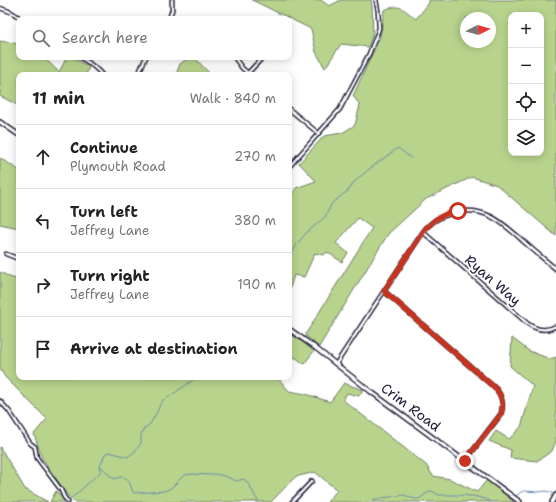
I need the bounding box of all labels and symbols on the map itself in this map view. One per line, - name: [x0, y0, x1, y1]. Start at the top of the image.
- north arrow: [460, 12, 496, 48]
- route start: [449, 202, 467, 220]
- street label: Ryan Way: [461, 251, 525, 309]
- street label: Crim Road: [378, 379, 444, 435]
- route end: [456, 452, 474, 470]

